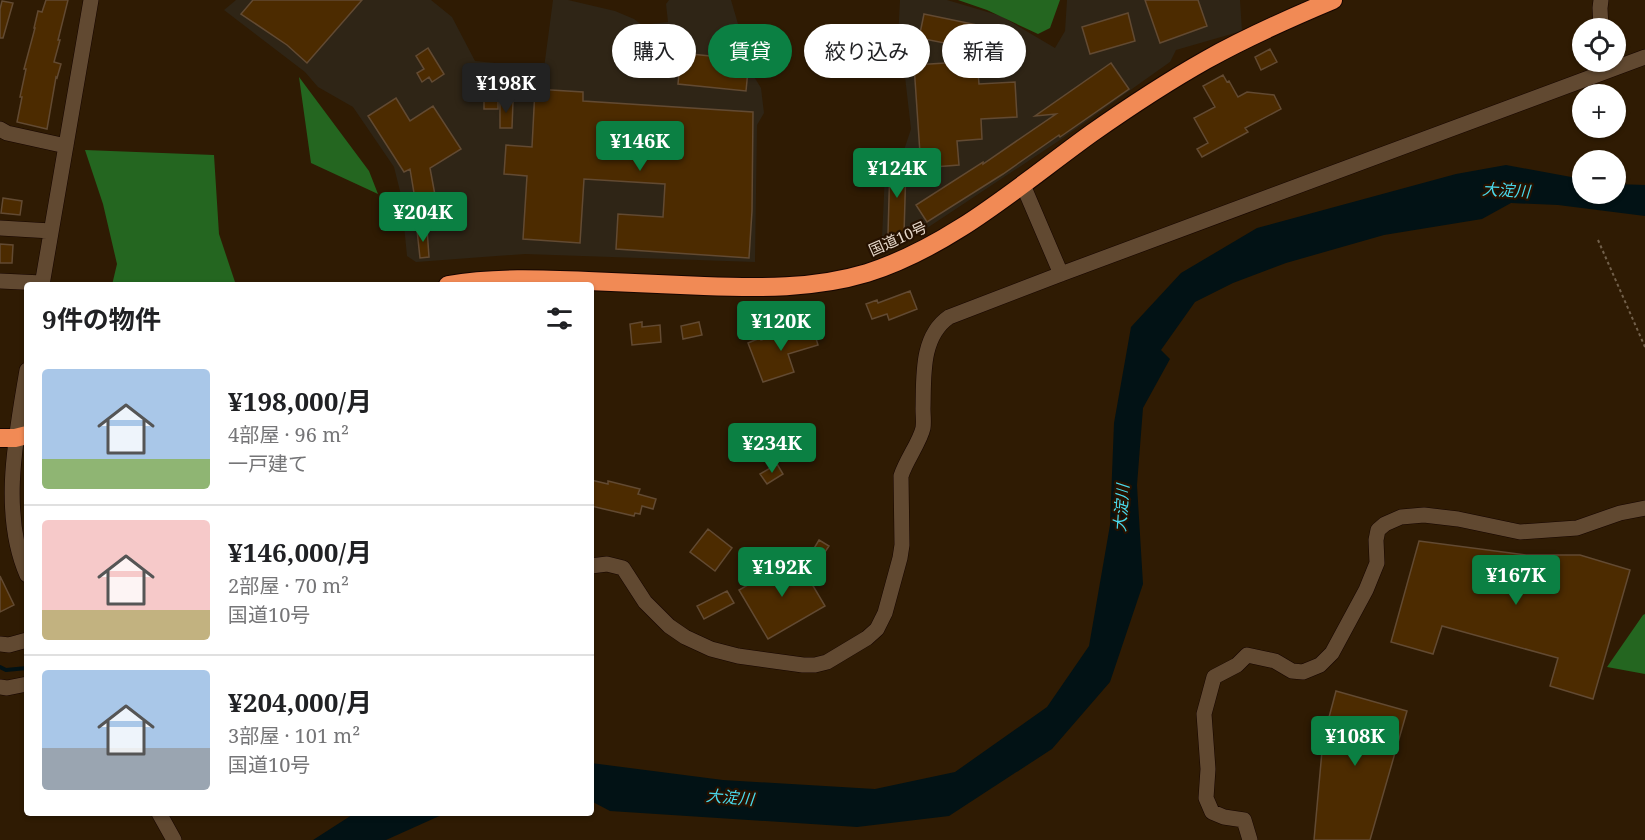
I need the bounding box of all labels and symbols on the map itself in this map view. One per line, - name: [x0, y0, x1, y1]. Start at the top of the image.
- pin: ¥198K: [464, 63, 548, 114]
- pin: ¥146K: [598, 121, 682, 172]
- pin: ¥124K: [855, 148, 939, 199]
- water label: 大淀川: [1481, 178, 1533, 202]
- pin: ¥204K: [381, 192, 465, 243]
- street label: 国道10号: [865, 216, 930, 260]
- pin: ¥120K: [739, 301, 823, 352]
- pin: ¥234K: [730, 423, 814, 474]
- water label: 大淀川: [1108, 481, 1134, 533]
- pin: ¥192K: [740, 547, 824, 598]
- pin: ¥167K: [1474, 555, 1558, 606]
- pin: ¥108K: [1313, 716, 1397, 767]
- water label: 大淀川: [705, 784, 757, 810]

